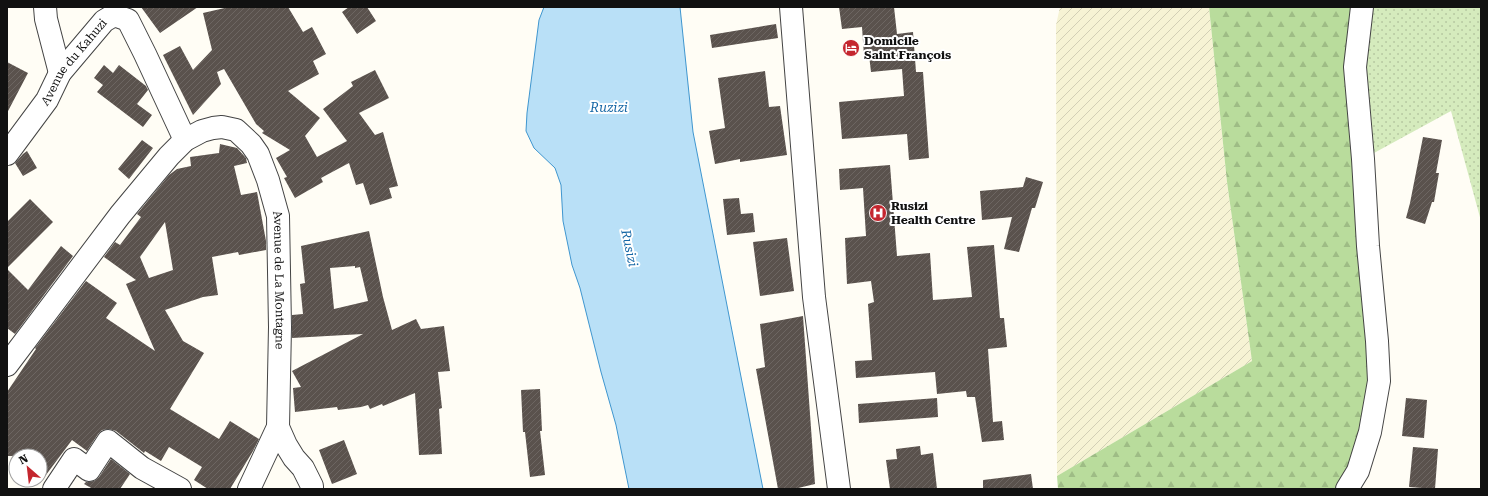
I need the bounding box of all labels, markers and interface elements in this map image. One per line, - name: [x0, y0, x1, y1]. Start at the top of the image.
- street label: Avenue du Kahuzi: [38, 16, 110, 108]
- place label: Domicile Saint François: [864, 34, 951, 62]
- hotel icon: Domicile Saint François: [841, 38, 861, 58]
- water label: Ruzizi: [589, 100, 628, 115]
- place label: Rusizi Health Centre: [891, 199, 976, 227]
- hospital icon: Rusizi Health Centre: [868, 203, 888, 223]
- street label: Avenue de La Montagne: [270, 209, 287, 350]
- water label: Rusizi: [618, 227, 641, 268]
- north arrow: [8, 448, 48, 488]
- text: N: [17, 452, 31, 467]

